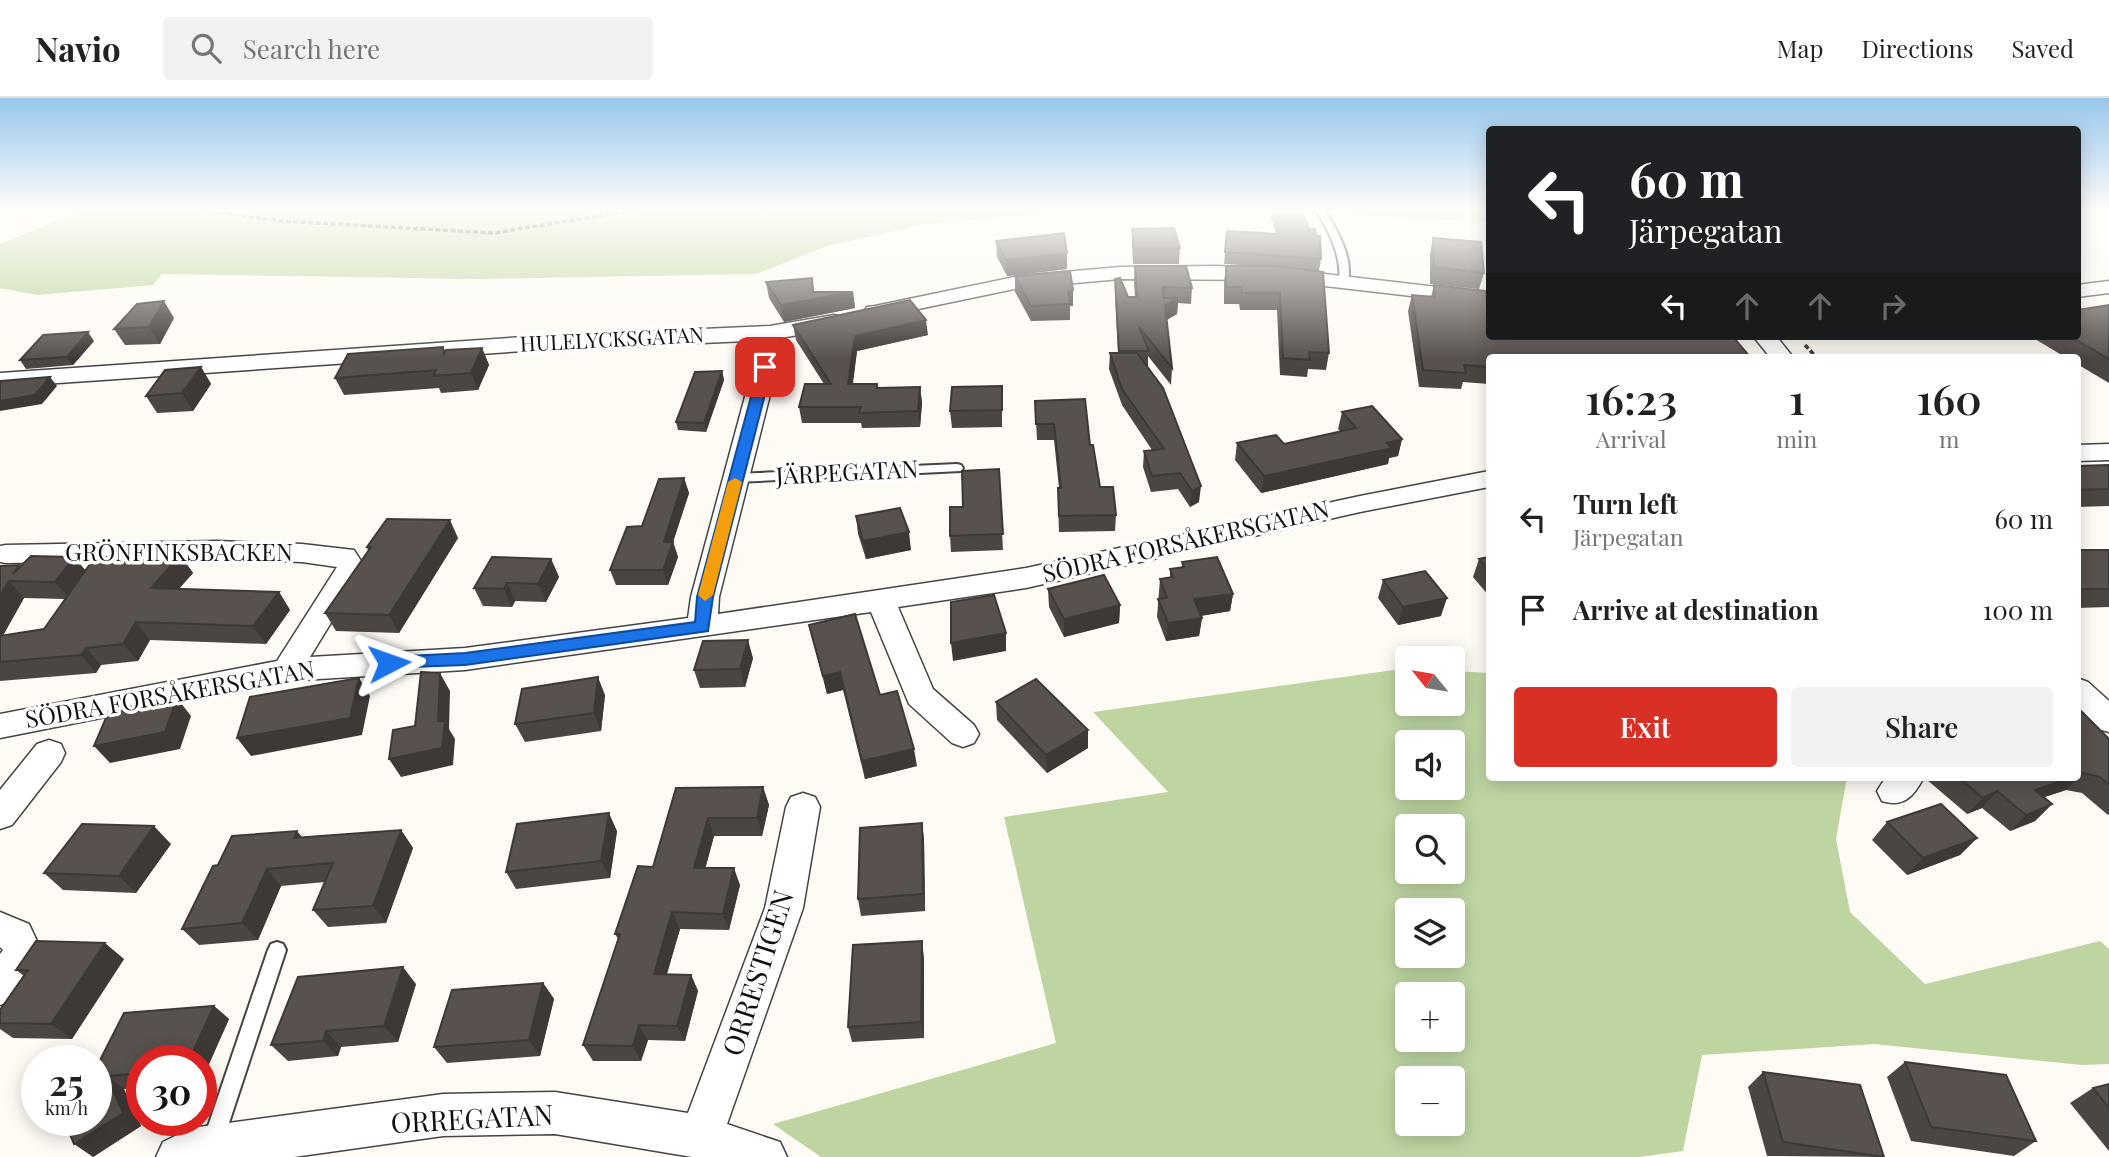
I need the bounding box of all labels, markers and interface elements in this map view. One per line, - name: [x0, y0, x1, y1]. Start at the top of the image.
- search box: [163, 17, 653, 80]
- text: Navio: [35, 26, 121, 70]
- icon: search: [187, 29, 225, 67]
- text: Search here: [243, 31, 380, 66]
- text: Map: [1777, 32, 1823, 64]
- text: Directions: [1861, 32, 1974, 64]
- text: Saved: [2012, 32, 2074, 64]
- text: 60 m: [1629, 145, 1744, 210]
- icon: left: [1514, 154, 1605, 245]
- text: Järpegatan: [1629, 208, 1783, 251]
- icon: left: [1655, 287, 1693, 325]
- icon: ahead: [1728, 287, 1766, 325]
- icon: ahead: [1801, 287, 1839, 325]
- icon: right: [1874, 287, 1912, 325]
- street label: HULELYCKSGATAN: [519, 319, 705, 357]
- pin: [735, 337, 795, 397]
- icon: arrive: [746, 348, 784, 386]
- text: 16:23: [1585, 370, 1677, 426]
- text: 1: [1789, 370, 1805, 426]
- text: 160: [1916, 370, 1982, 426]
- text: Arrival: [1596, 423, 1667, 454]
- text: min: [1776, 423, 1817, 454]
- text: m: [1939, 423, 1959, 454]
- street label: JÄRPEGATAN: [774, 451, 919, 491]
- text: Turn left: [1573, 486, 1678, 521]
- street label: SÖDRA FORSÅKERSGATAN: [1039, 491, 1332, 589]
- icon: left: [1514, 500, 1552, 538]
- text: 60 m: [1994, 501, 2053, 536]
- text: Järpegatan: [1573, 521, 1683, 552]
- street label: GRÖNFINKSBACKEN: [65, 535, 293, 567]
- icon: arrive: [1514, 591, 1552, 629]
- text: Arrive at destination: [1573, 592, 1819, 627]
- text: 100 m: [1983, 592, 2053, 627]
- position arrow: [352, 626, 426, 700]
- north arrow: [1395, 646, 1465, 716]
- map controls: [1395, 646, 1465, 1136]
- street label: SÖDRA FORSÅKERSGATAN: [22, 652, 317, 734]
- button: Exit: [1514, 687, 1777, 767]
- button: Share: [1791, 687, 2053, 767]
- button: sound: [1395, 730, 1465, 800]
- button: search: [1395, 814, 1465, 884]
- street label: ORRESTIGEN: [712, 885, 801, 1060]
- button: layers: [1395, 898, 1465, 968]
- button: +: [1395, 982, 1465, 1052]
- speed limit sign: 30: [126, 1045, 217, 1136]
- text: 25: [49, 1058, 84, 1105]
- button: −: [1395, 1066, 1465, 1136]
- street label: ORREGATAN: [390, 1095, 554, 1140]
- text: km/h: [45, 1096, 88, 1120]

